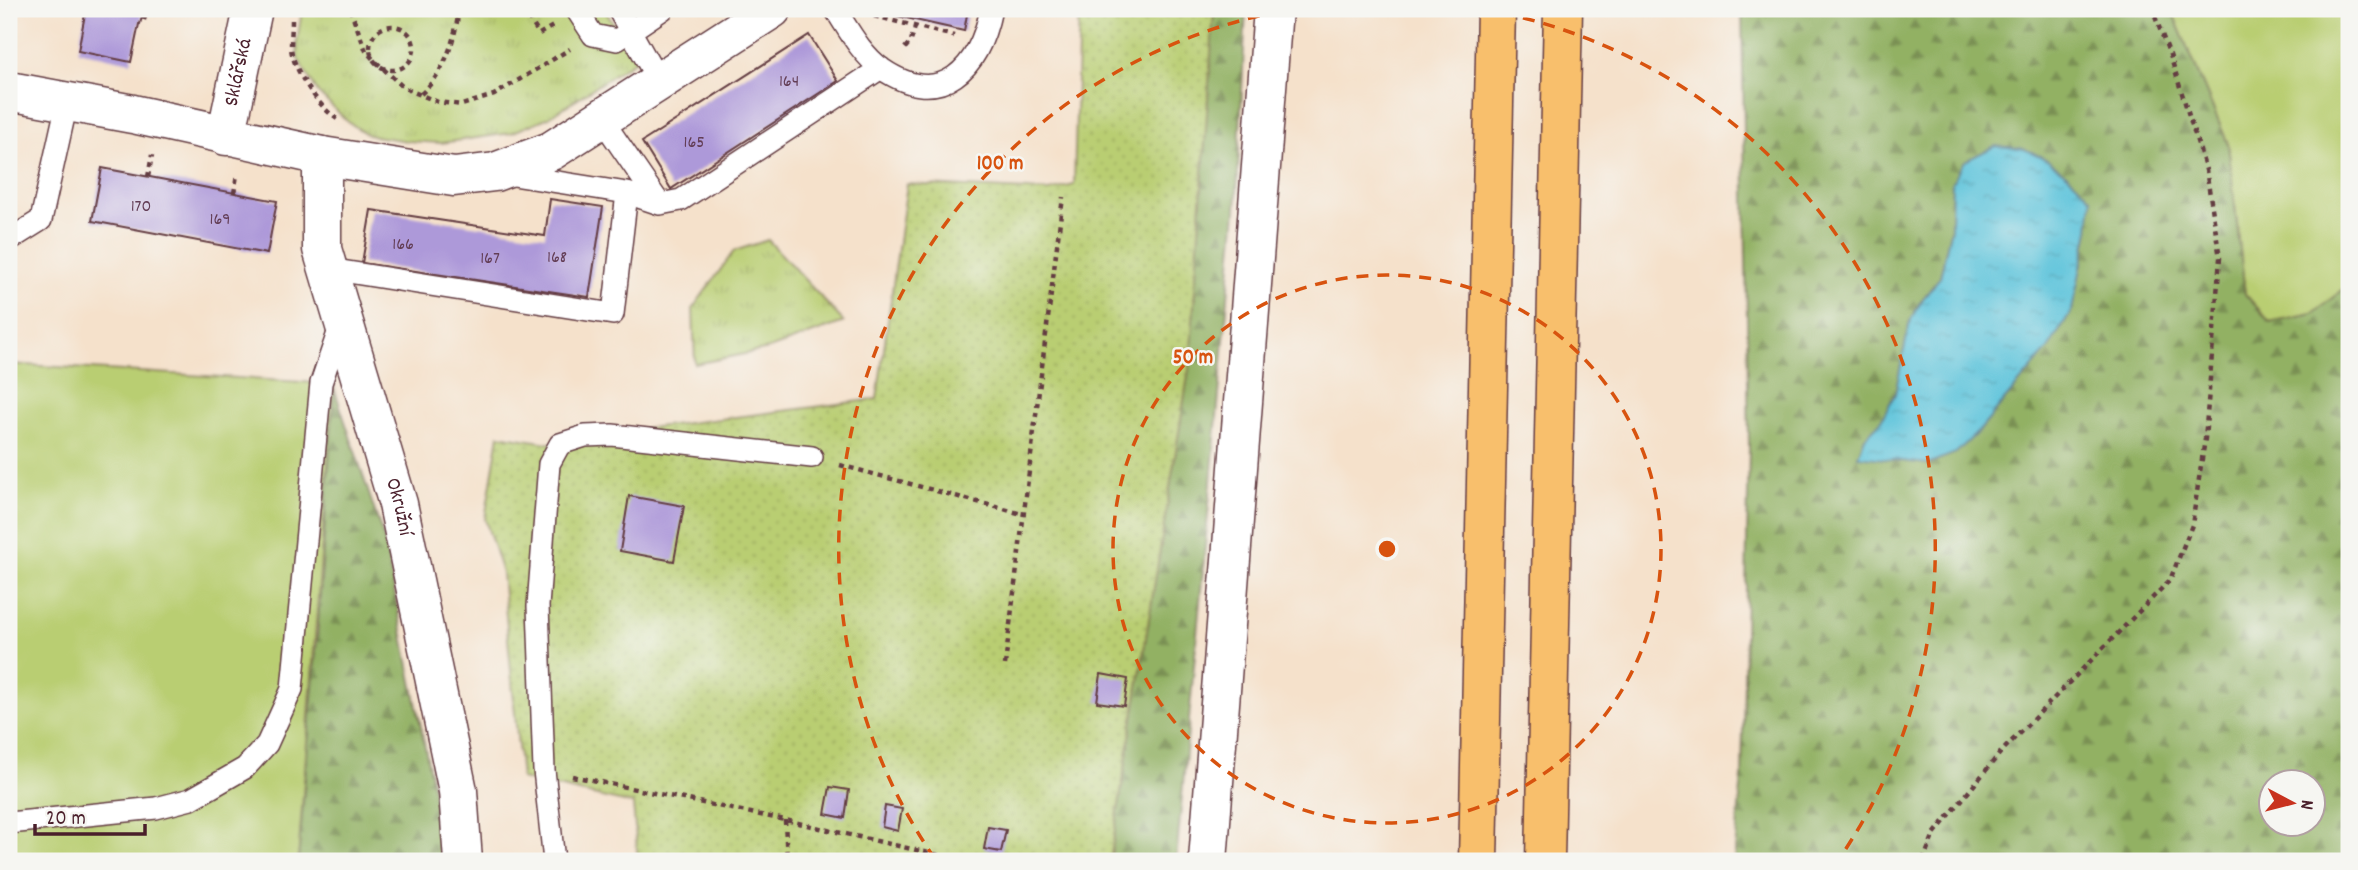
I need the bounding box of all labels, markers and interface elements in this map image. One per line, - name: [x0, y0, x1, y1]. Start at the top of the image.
- street label: Sklářská: [218, 35, 261, 109]
- house number: 164: [779, 70, 799, 95]
- house number: 165: [683, 131, 705, 156]
- text: 100 m: [977, 150, 1023, 180]
- house number: 170: [131, 195, 151, 220]
- house number: 169: [209, 208, 231, 233]
- house number: 166: [392, 233, 414, 258]
- house number: 168: [547, 246, 567, 271]
- house number: 167: [480, 247, 500, 272]
- text: 50 m: [1173, 344, 1213, 374]
- street label: Okružní: [376, 475, 420, 541]
- centre of rings: [1375, 537, 1399, 561]
- north arrow: [2256, 768, 2326, 838]
- scale bar: [35, 793, 145, 837]
- text: N: [2291, 798, 2319, 811]
- text: 20 m: [46, 805, 86, 835]

